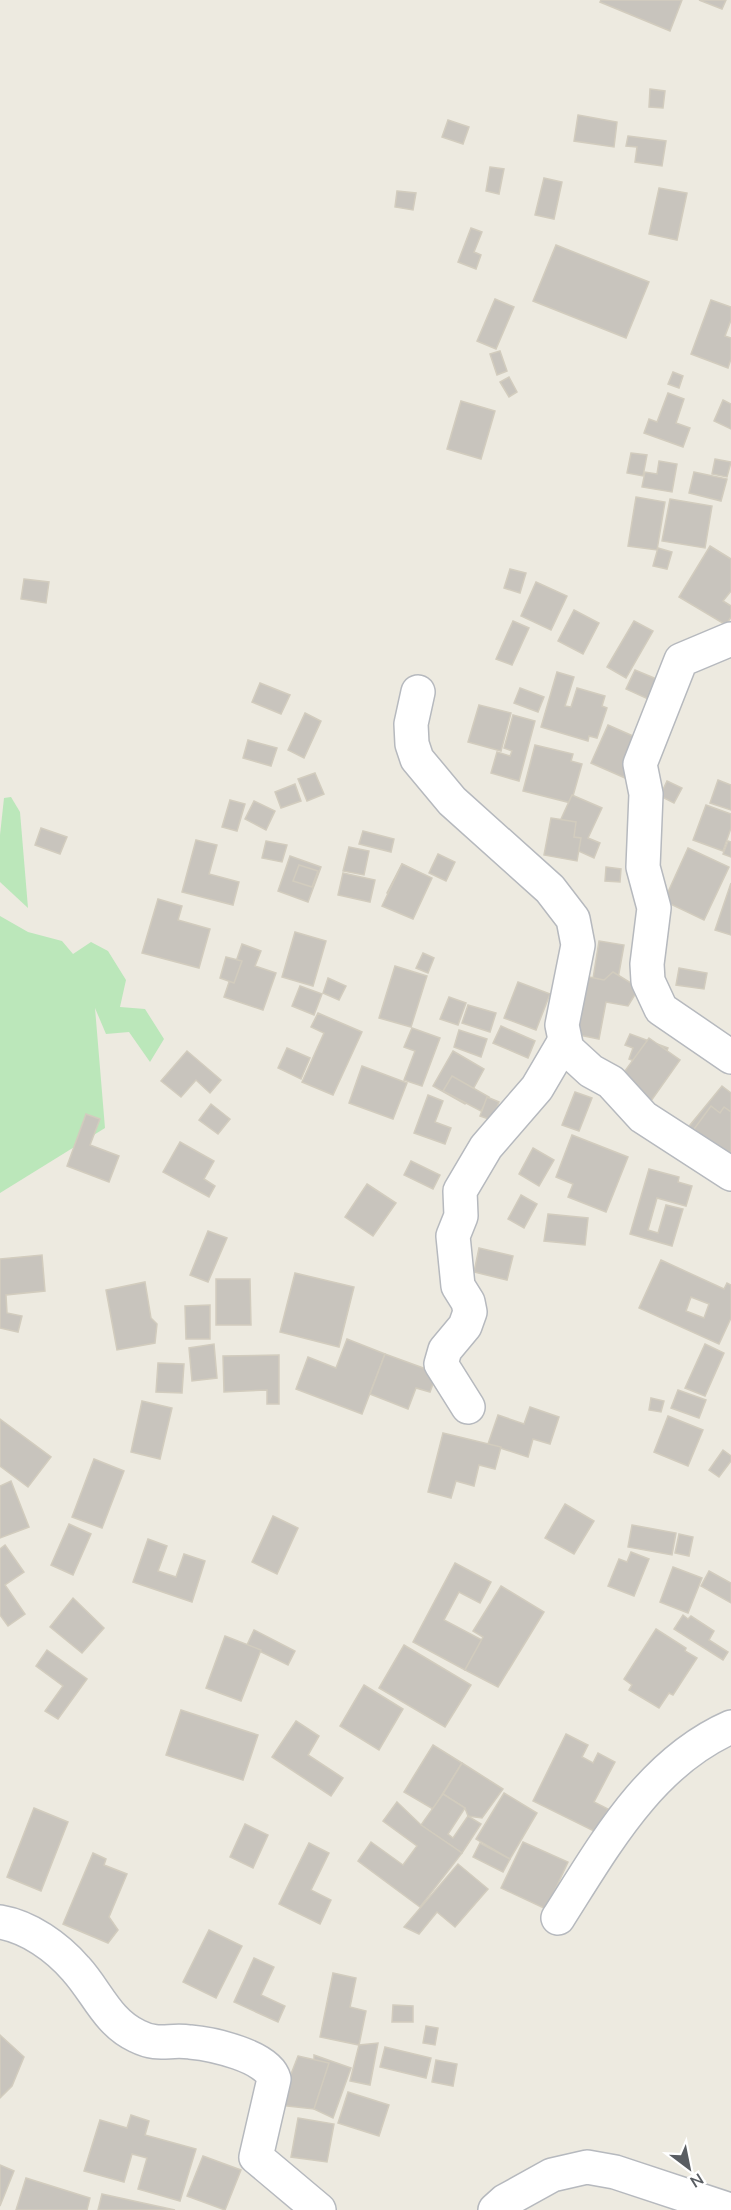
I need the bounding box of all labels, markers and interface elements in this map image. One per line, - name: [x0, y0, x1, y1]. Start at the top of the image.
- north arrow: [659, 2138, 719, 2198]
- text: N: [687, 2169, 707, 2192]

